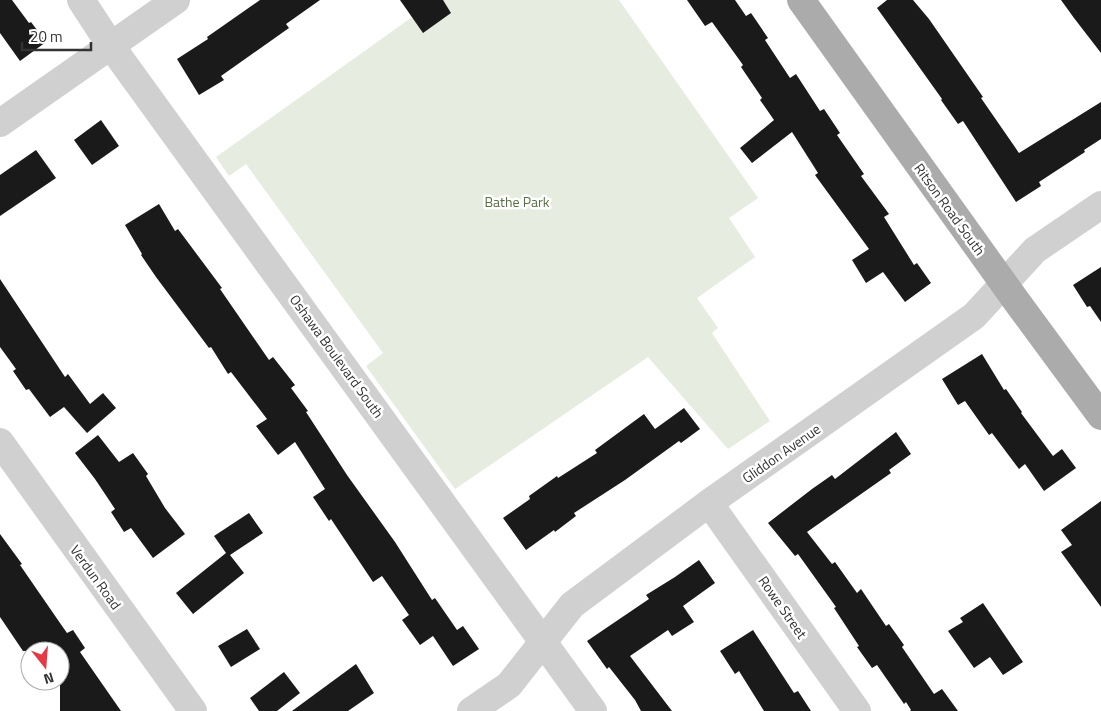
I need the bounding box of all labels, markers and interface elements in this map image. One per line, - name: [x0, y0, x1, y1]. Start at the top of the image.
- scale bar: [22, 20, 91, 52]
- text: 20 m: [30, 25, 63, 48]
- street label: Ritson Road South: [909, 159, 991, 259]
- park label: Bathe Park: [484, 191, 550, 212]
- street label: Oshawa Boulevard South: [285, 290, 389, 422]
- street label: Gliddon Avenue: [737, 418, 825, 488]
- street label: Verdun Road: [65, 540, 127, 614]
- street label: Rowe Street: [754, 571, 812, 643]
- north arrow: [20, 641, 70, 691]
- text: N: [41, 667, 57, 690]

